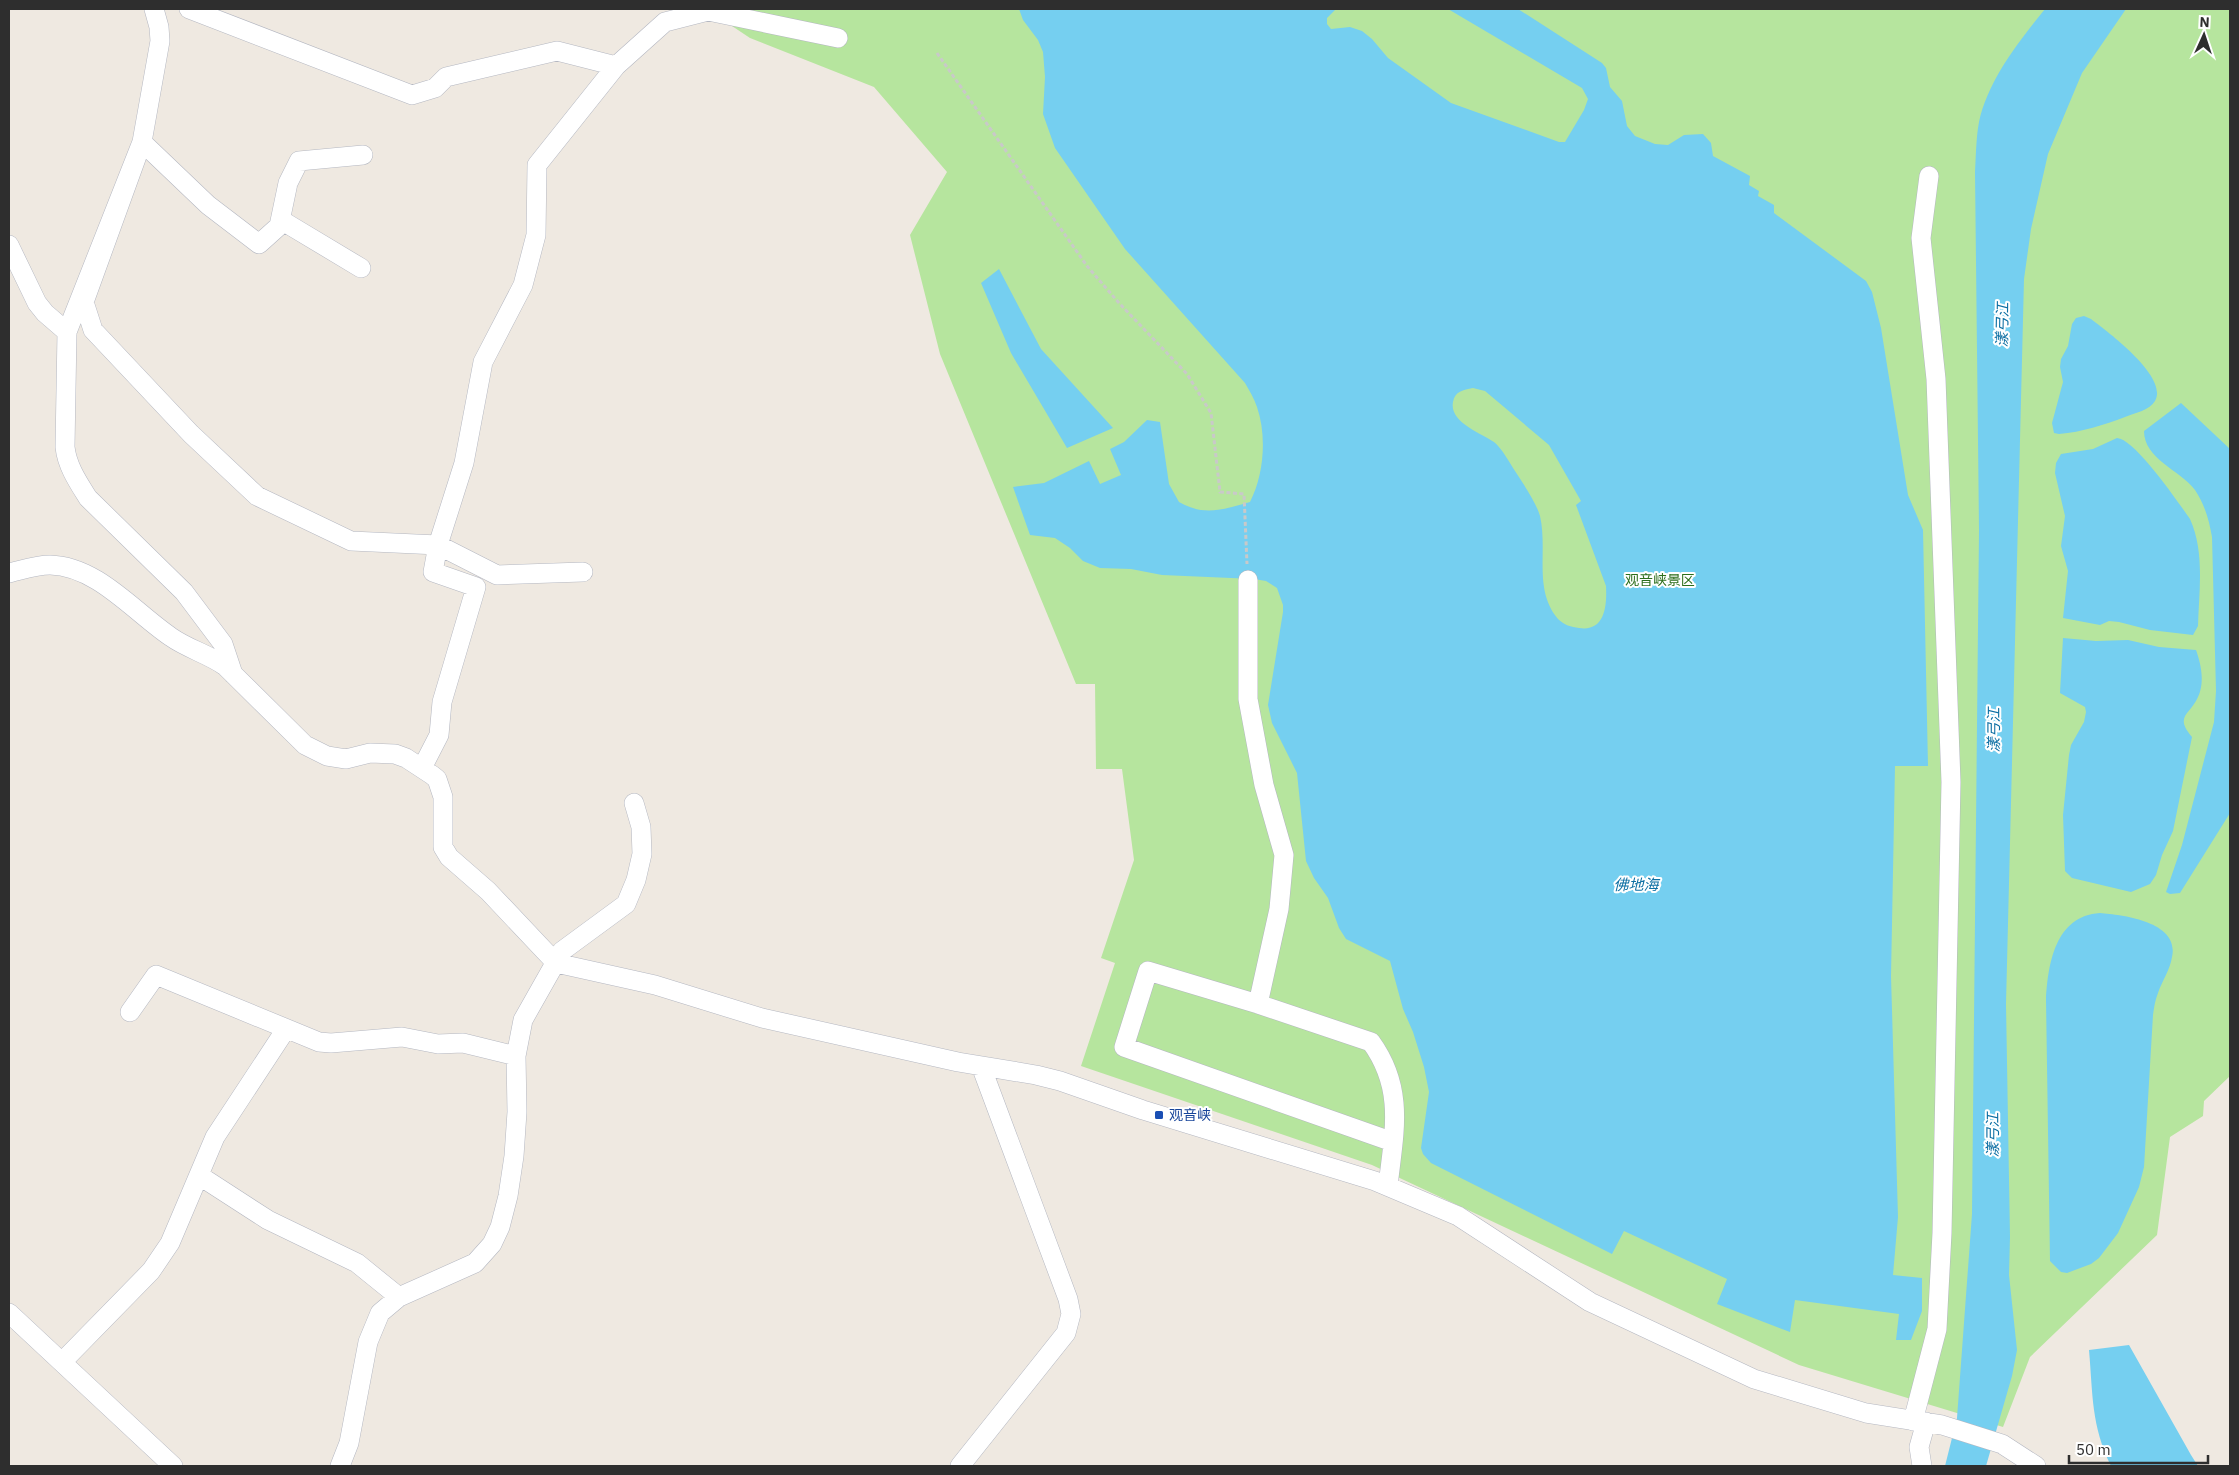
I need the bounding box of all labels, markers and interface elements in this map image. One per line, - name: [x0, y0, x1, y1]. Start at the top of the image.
- north arrow: [2179, 10, 2229, 60]
- text: N: [2199, 13, 2210, 31]
- water label: 漾弓江: [1992, 300, 2012, 348]
- park label: 观音峡景区: [1625, 571, 1695, 589]
- water label: 漾弓江: [1984, 706, 2003, 753]
- water label: 佛地海: [1613, 875, 1660, 894]
- place label: 观音峡: [1169, 1106, 1211, 1124]
- marker: 观音峡: [1153, 1109, 1165, 1121]
- water label: 漾弓江: [1983, 1111, 2002, 1158]
- scale bar: [2069, 1432, 2208, 1464]
- text: 50 m: [2076, 1440, 2111, 1459]

